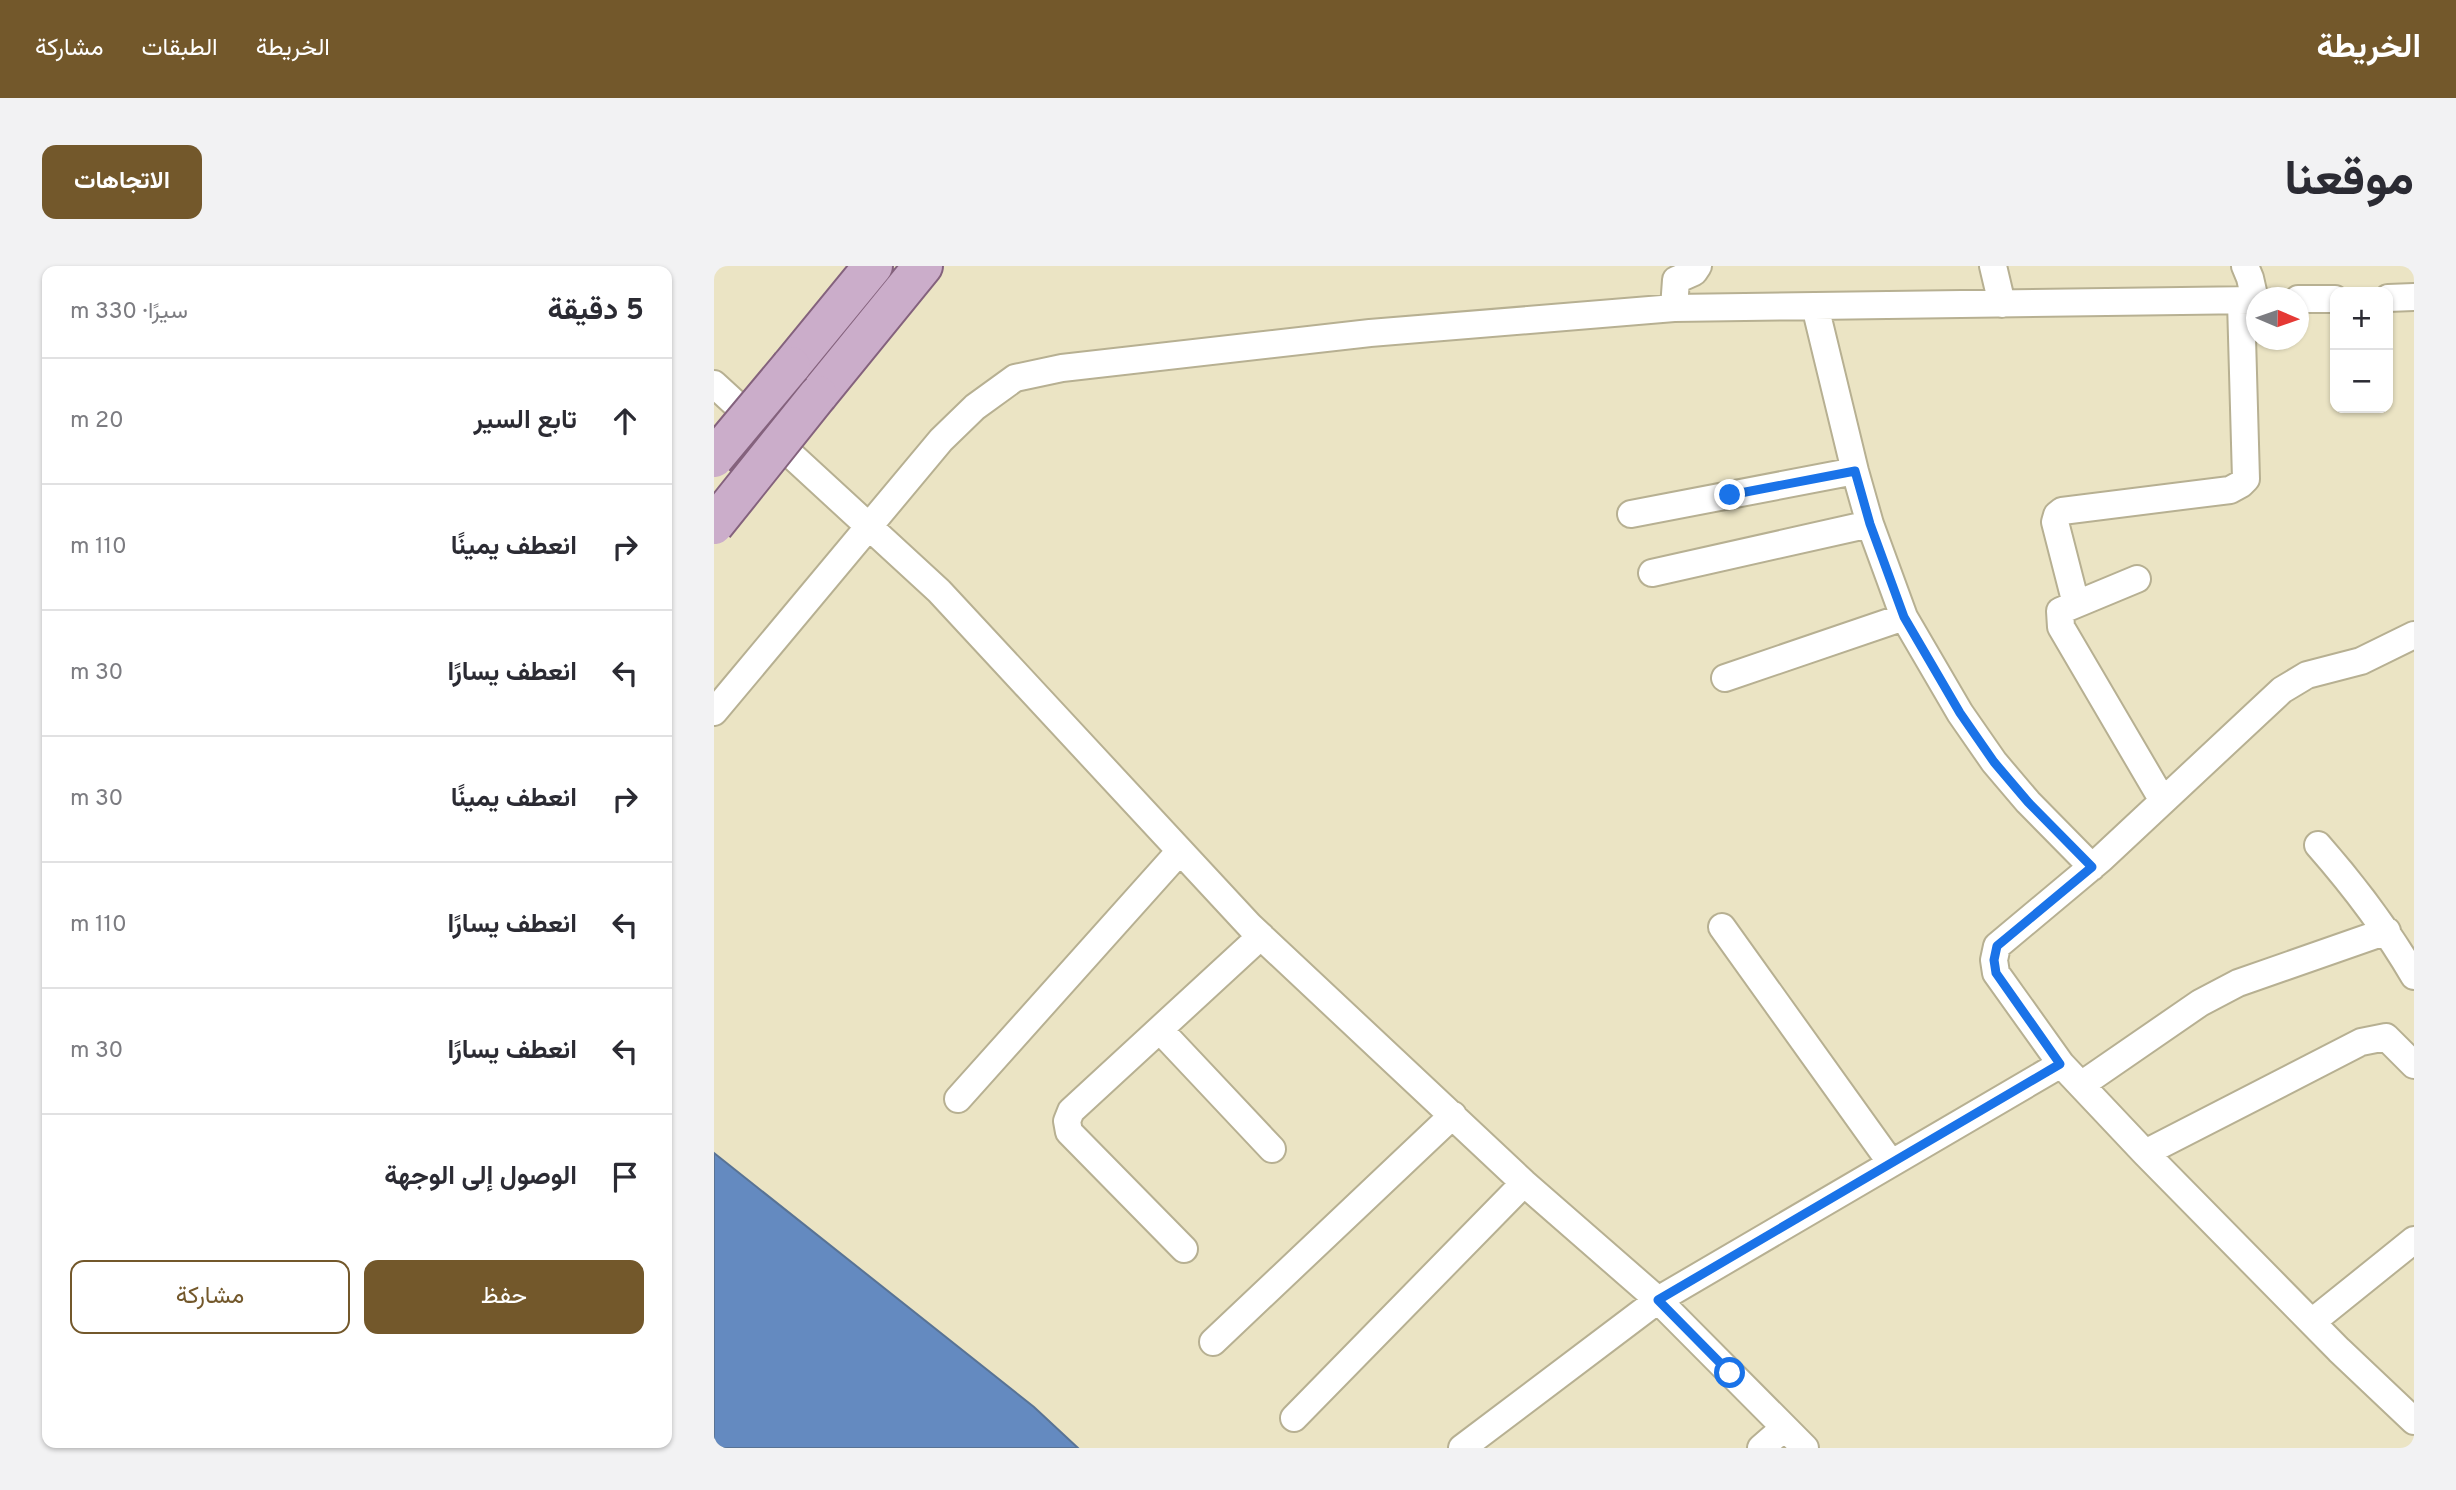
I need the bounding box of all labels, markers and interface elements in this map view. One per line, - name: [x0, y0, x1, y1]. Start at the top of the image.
- text: الخريطة: [2317, 28, 2421, 70]
- text: مشاركة: [35, 34, 103, 64]
- text: الطبقات: [141, 34, 218, 64]
- text: الخريطة: [256, 34, 330, 64]
- button: الاتجاهات: [42, 145, 202, 219]
- text: موقعنا: [2284, 151, 2414, 213]
- north arrow: [2246, 287, 2309, 350]
- map controls: [2330, 287, 2393, 413]
- button: +: [2330, 287, 2393, 350]
- text: 5 دقيقة: [547, 293, 644, 330]
- text: سيرًا · 330 m: [70, 298, 188, 327]
- button: −: [2330, 350, 2393, 413]
- icon: ahead: [606, 402, 644, 440]
- text: تابع السير: [474, 405, 577, 438]
- text: 20 m: [70, 407, 124, 436]
- route end: [1714, 479, 1745, 510]
- icon: right: [606, 528, 644, 566]
- text: انعطف يمينًا: [451, 531, 577, 564]
- text: 110 m: [70, 533, 127, 562]
- icon: left: [606, 654, 644, 692]
- text: انعطف يسارًا: [447, 657, 577, 690]
- text: 30 m: [70, 659, 123, 688]
- icon: right: [606, 780, 644, 818]
- text: انعطف يمينًا: [451, 783, 577, 816]
- text: 30 m: [70, 785, 123, 814]
- icon: left: [606, 906, 644, 944]
- text: انعطف يسارًا: [447, 909, 577, 942]
- text: 110 m: [70, 911, 127, 940]
- icon: left: [606, 1032, 644, 1070]
- text: انعطف يسارًا: [447, 1035, 577, 1068]
- text: 30 m: [70, 1037, 123, 1066]
- icon: arrive: [606, 1158, 644, 1196]
- text: الوصول إلى الوجهة: [384, 1161, 577, 1194]
- button: مشاركة: [70, 1260, 350, 1334]
- button: حفظ: [364, 1260, 644, 1334]
- route start: [1714, 1357, 1745, 1388]

